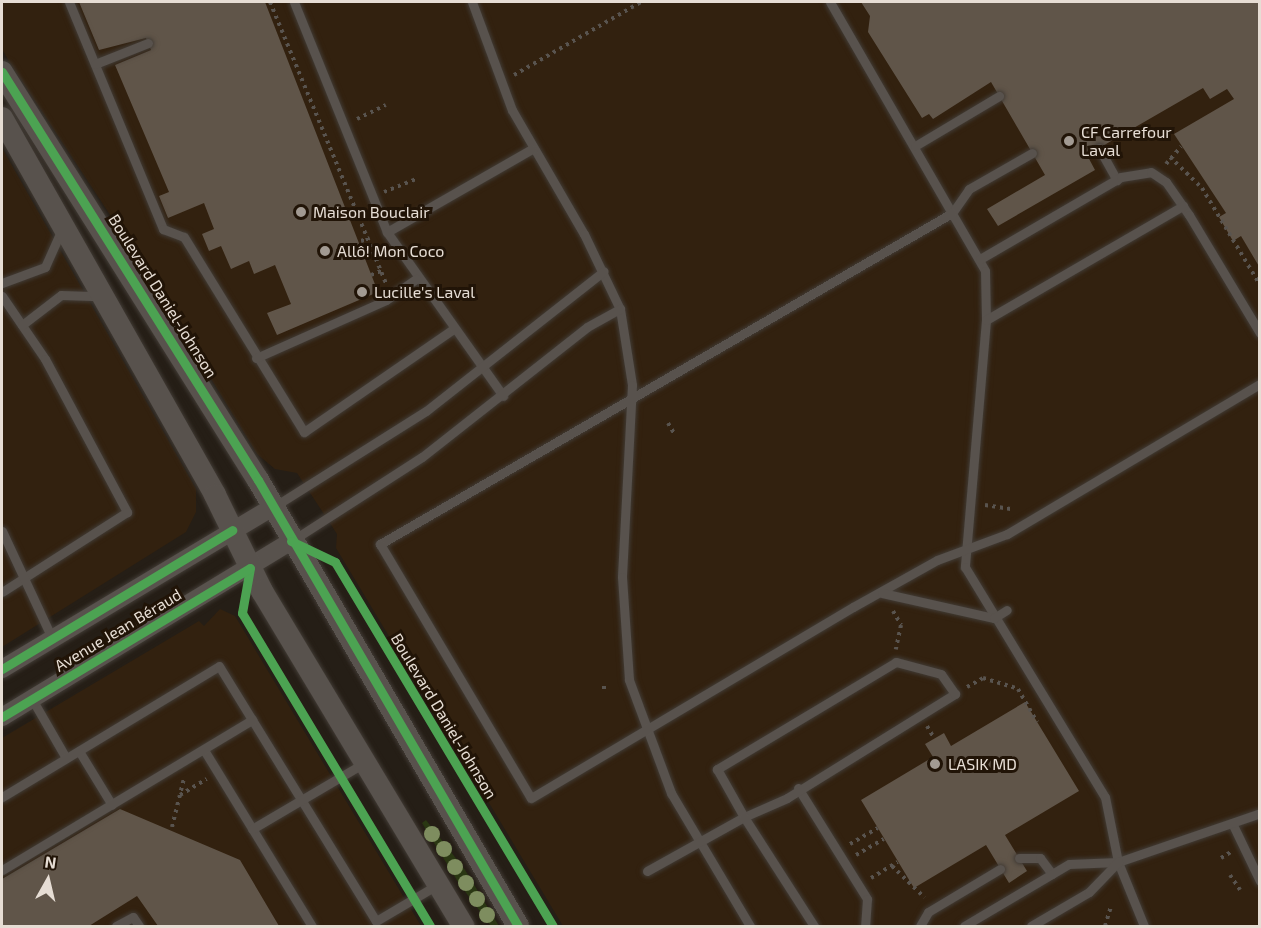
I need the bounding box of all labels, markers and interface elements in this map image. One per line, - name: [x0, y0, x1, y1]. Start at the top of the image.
- place label: CF Carrefour Laval: [1081, 122, 1172, 160]
- marker: CF Carrefour Laval: [1062, 134, 1076, 148]
- place label: Maison Bouclair: [313, 202, 430, 222]
- marker: Maison Bouclair: [294, 205, 308, 219]
- street label: Boulevard Daniel-Johnson: [105, 211, 221, 381]
- place label: Allô! Mon Coco: [337, 241, 444, 261]
- marker: Allô! Mon Coco: [318, 244, 332, 258]
- place label: Lucille's Laval: [374, 282, 475, 302]
- marker: Lucille's Laval: [355, 285, 369, 299]
- street label: Avenue Jean Béraud: [51, 584, 185, 676]
- street label: Boulevard Daniel-Johnson: [387, 630, 501, 802]
- place label: LASIK MD: [948, 754, 1017, 774]
- marker: LASIK MD: [926, 755, 944, 773]
- north arrow: [18, 850, 78, 910]
- text: N: [44, 851, 58, 872]

